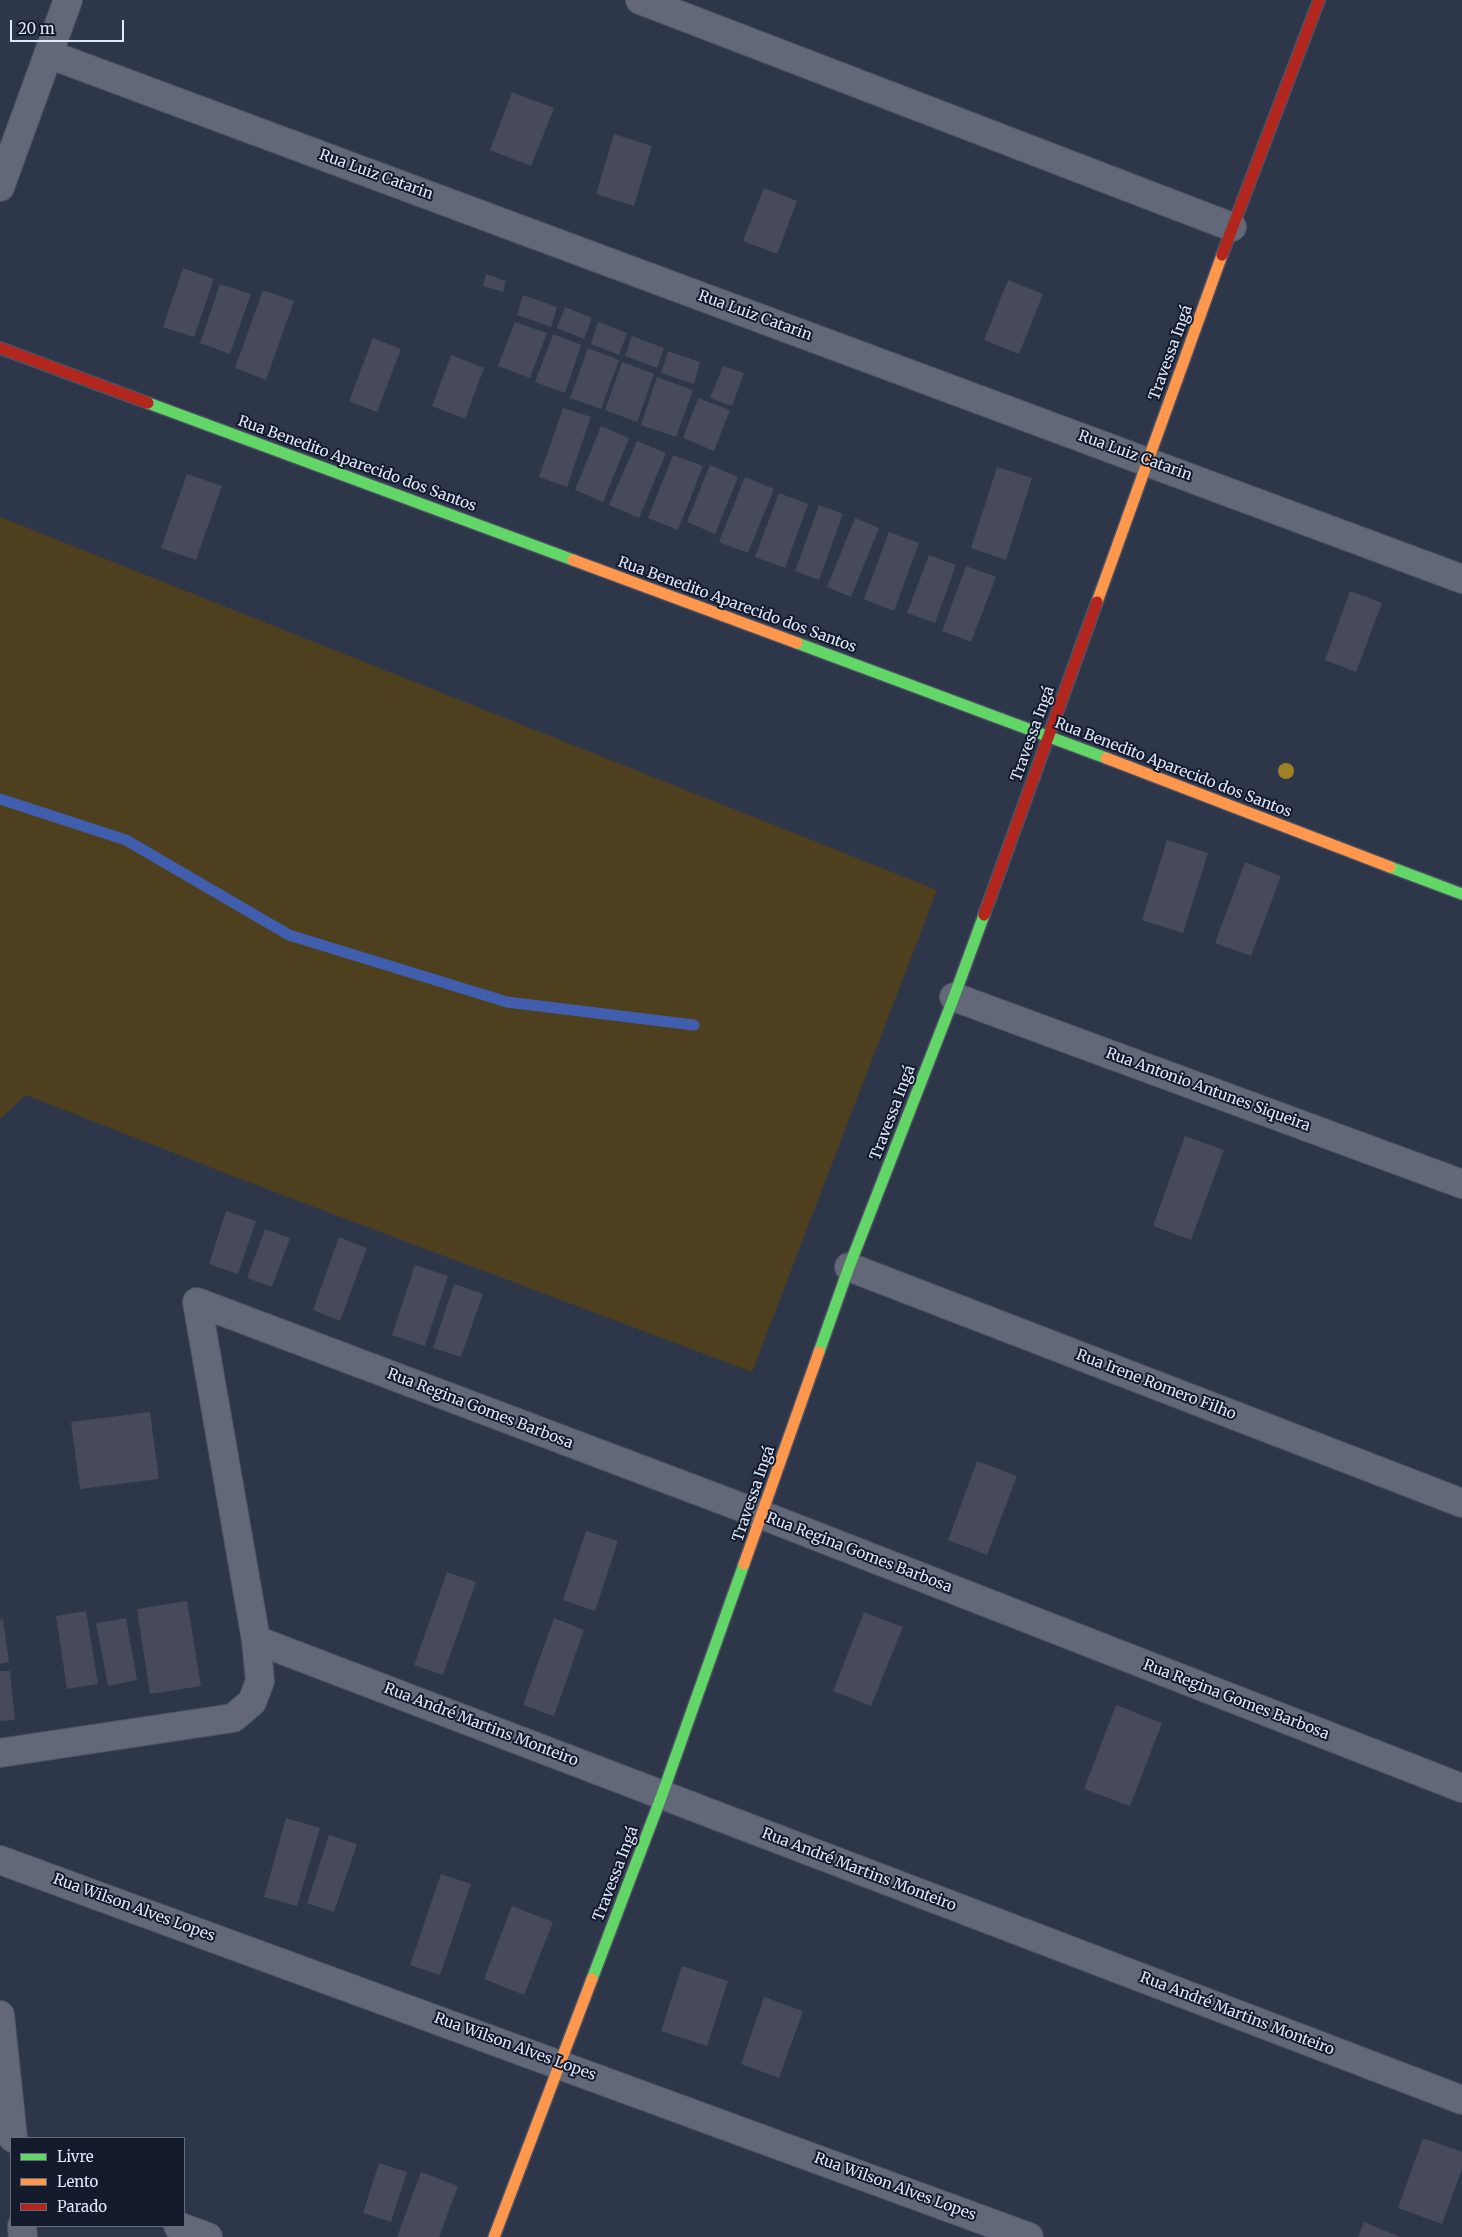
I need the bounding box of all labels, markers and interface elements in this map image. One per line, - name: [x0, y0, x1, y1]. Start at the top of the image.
- scale bar: [12, 10, 126, 42]
- text: 20 m: [18, 19, 55, 38]
- street label: Rua Luiz Catarin: [317, 146, 435, 204]
- street label: Rua Luiz Catarin: [696, 287, 814, 345]
- street label: Travessa Ingá: [1145, 303, 1197, 403]
- street label: Rua Benedito Aparecido dos Santos: [235, 412, 479, 516]
- street label: Rua Luiz Catarin: [1076, 427, 1194, 485]
- street label: Rua Benedito Aparecido dos Santos: [615, 553, 859, 657]
- street label: Travessa Ingá: [1007, 684, 1059, 784]
- street label: Rua Benedito Aparecido dos Santos: [1052, 714, 1294, 822]
- street label: Rua Antonio Antunes Siqueira: [1103, 1045, 1313, 1135]
- street label: Travessa Ingá: [867, 1063, 919, 1163]
- street label: Rua Irene Romero Filho: [1074, 1346, 1238, 1424]
- street label: Rua Regina Gomes Barbosa: [385, 1365, 575, 1453]
- street label: Travessa Ingá: [729, 1444, 779, 1544]
- street label: Rua Regina Gomes Barbosa: [764, 1509, 954, 1597]
- street label: Rua Regina Gomes Barbosa: [1141, 1656, 1331, 1744]
- street label: Rua André Martins Monteiro: [381, 1680, 581, 1770]
- street label: Travessa Ingá: [590, 1824, 642, 1924]
- street label: Rua André Martins Monteiro: [759, 1825, 959, 1915]
- street label: Rua Wilson Alves Lopes: [51, 1870, 217, 1946]
- street label: Rua André Martins Monteiro: [1137, 1969, 1337, 2059]
- street label: Rua Wilson Alves Lopes: [432, 2009, 598, 2085]
- legend: [10, 2137, 185, 2227]
- text: Livre: [57, 2147, 94, 2166]
- street label: Rua Wilson Alves Lopes: [812, 2149, 978, 2225]
- text: Lento: [57, 2172, 98, 2191]
- text: Parado: [57, 2197, 107, 2216]

